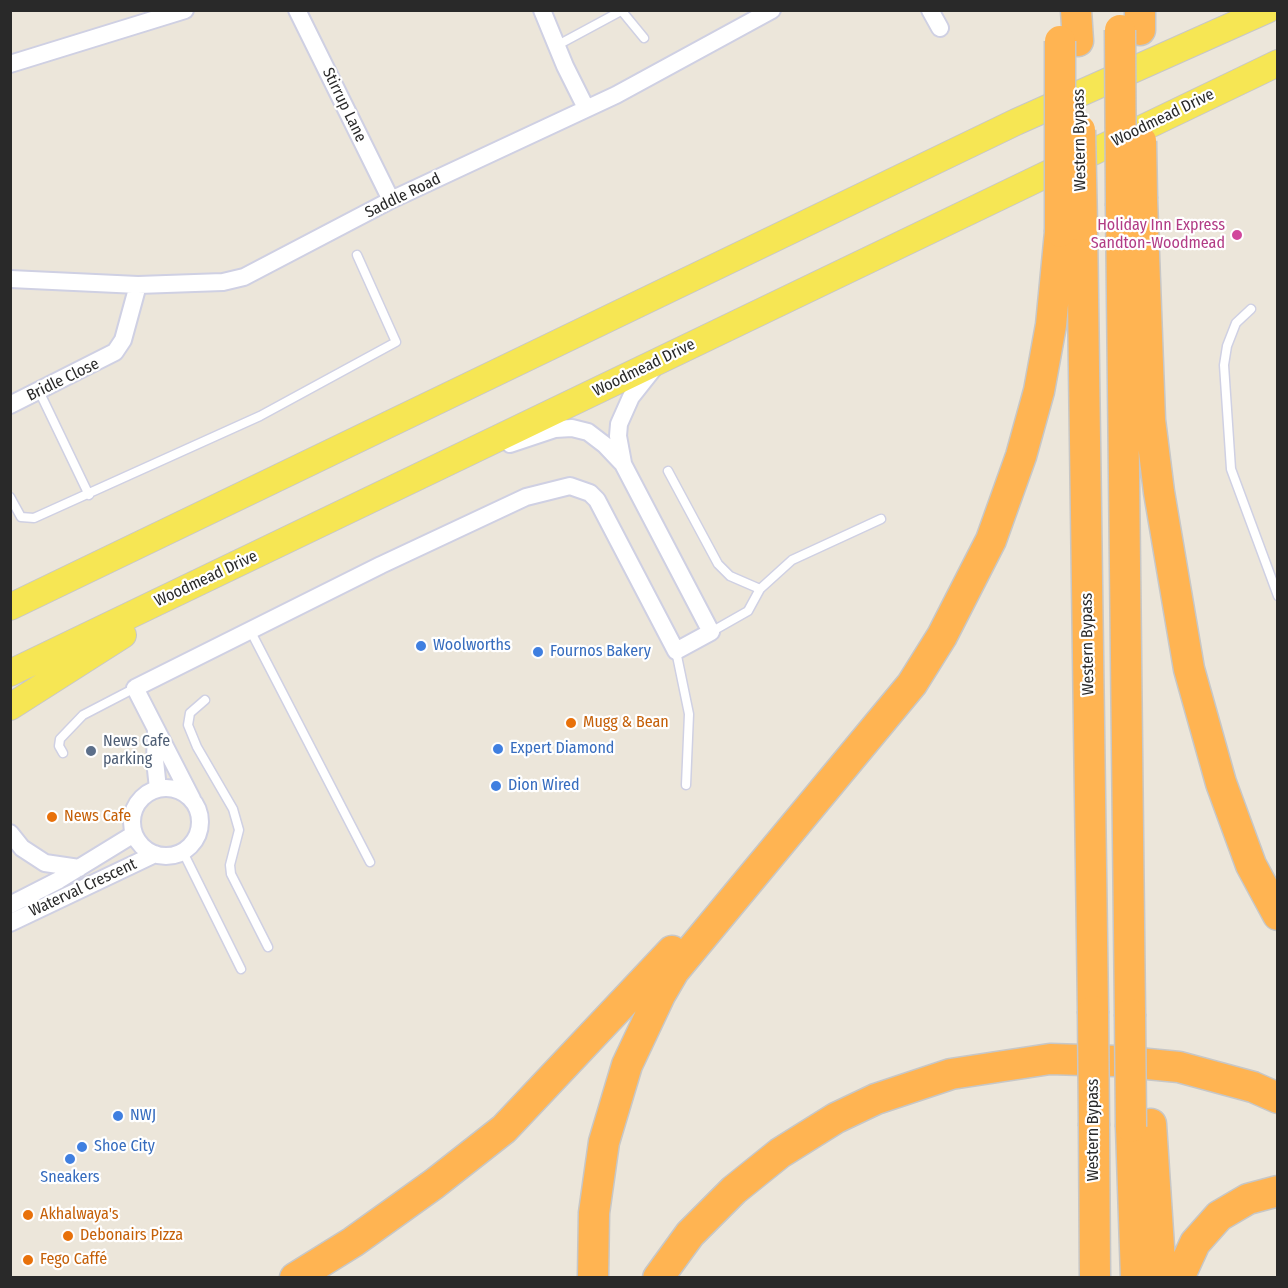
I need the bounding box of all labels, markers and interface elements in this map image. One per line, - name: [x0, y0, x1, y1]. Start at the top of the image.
- street label: Stirrup Lane: [318, 65, 370, 145]
- street label: Woodmead Drive: [1109, 85, 1217, 151]
- street label: Western Bypass: [1070, 88, 1090, 192]
- street label: Saddle Road: [362, 169, 444, 223]
- place label: Holiday Inn Express Sandton-Woodmead: [1091, 216, 1225, 254]
- marker: Holiday Inn Express Sandton-Woodmead: [1230, 228, 1244, 242]
- street label: Woodmead Drive: [590, 335, 698, 401]
- street label: Bridle Close: [24, 354, 102, 406]
- street label: Woodmead Drive: [151, 547, 261, 611]
- street label: Western Bypass: [1078, 592, 1098, 696]
- place label: Woolworths: [433, 636, 511, 656]
- marker: Woolworths: [414, 639, 428, 653]
- place label: Fournos Bakery: [550, 642, 651, 662]
- marker: Fournos Bakery: [531, 645, 545, 659]
- place label: Mugg & Bean: [583, 713, 669, 733]
- marker: Mugg & Bean: [564, 716, 578, 730]
- place label: News Cafe parking: [103, 732, 170, 770]
- place label: Expert Diamond: [510, 739, 614, 759]
- marker: Expert Diamond: [491, 742, 505, 756]
- marker: News Cafe parking: [84, 744, 98, 758]
- place label: Dion Wired: [508, 776, 580, 796]
- marker: Dion Wired: [489, 779, 503, 793]
- place label: News Cafe: [64, 807, 131, 827]
- marker: News Cafe: [45, 810, 59, 824]
- street label: Waterval Crescent: [26, 855, 140, 921]
- street label: Western Bypass: [1084, 1079, 1104, 1181]
- place label: NWJ: [130, 1106, 156, 1126]
- marker: NWJ: [111, 1109, 125, 1123]
- place label: Shoe City: [94, 1137, 155, 1157]
- marker: Shoe City: [75, 1140, 89, 1154]
- marker: Sneakers: [63, 1152, 77, 1166]
- place label: Sneakers: [40, 1168, 100, 1188]
- place label: Akhalwaya's: [40, 1205, 119, 1225]
- marker: Akhalwaya's: [21, 1208, 35, 1222]
- place label: Debonairs Pizza: [80, 1226, 183, 1246]
- marker: Debonairs Pizza: [61, 1229, 75, 1243]
- place label: Fego Caffé: [40, 1250, 107, 1270]
- marker: Fego Caffé: [21, 1253, 35, 1267]

